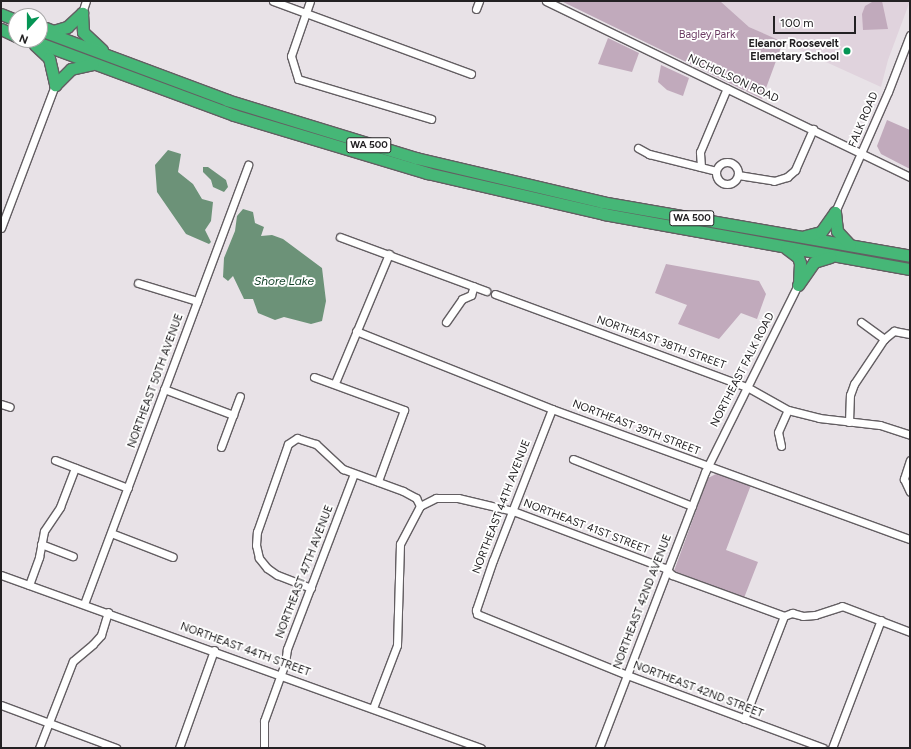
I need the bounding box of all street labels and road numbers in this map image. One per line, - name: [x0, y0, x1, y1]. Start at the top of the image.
- street label: NICHOLSON ROAD: [685, 52, 781, 106]
- street label: FALK ROAD: [846, 90, 882, 150]
- road number: WA 500: [346, 137, 392, 153]
- road number: WA 500: [669, 210, 715, 226]
- street label: NORTHEAST FALK ROAD: [708, 311, 778, 429]
- street label: NORTHEAST 50TH AVENUE: [126, 312, 186, 450]
- street label: NORTHEAST 38TH STREET: [595, 313, 727, 373]
- street label: NORTHEAST 39TH STREET: [570, 398, 702, 458]
- street label: NORTHEAST 44TH AVENUE: [470, 438, 534, 576]
- street label: NORTHEAST 41ST STREET: [521, 497, 651, 557]
- street label: NORTHEAST 47TH AVENUE: [273, 504, 337, 640]
- street label: NORTHEAST 42ND AVENUE: [611, 533, 675, 671]
- street label: NORTHEAST 44TH STREET: [178, 620, 312, 680]
- street label: NORTHEAST 42ND STREET: [631, 659, 765, 721]

